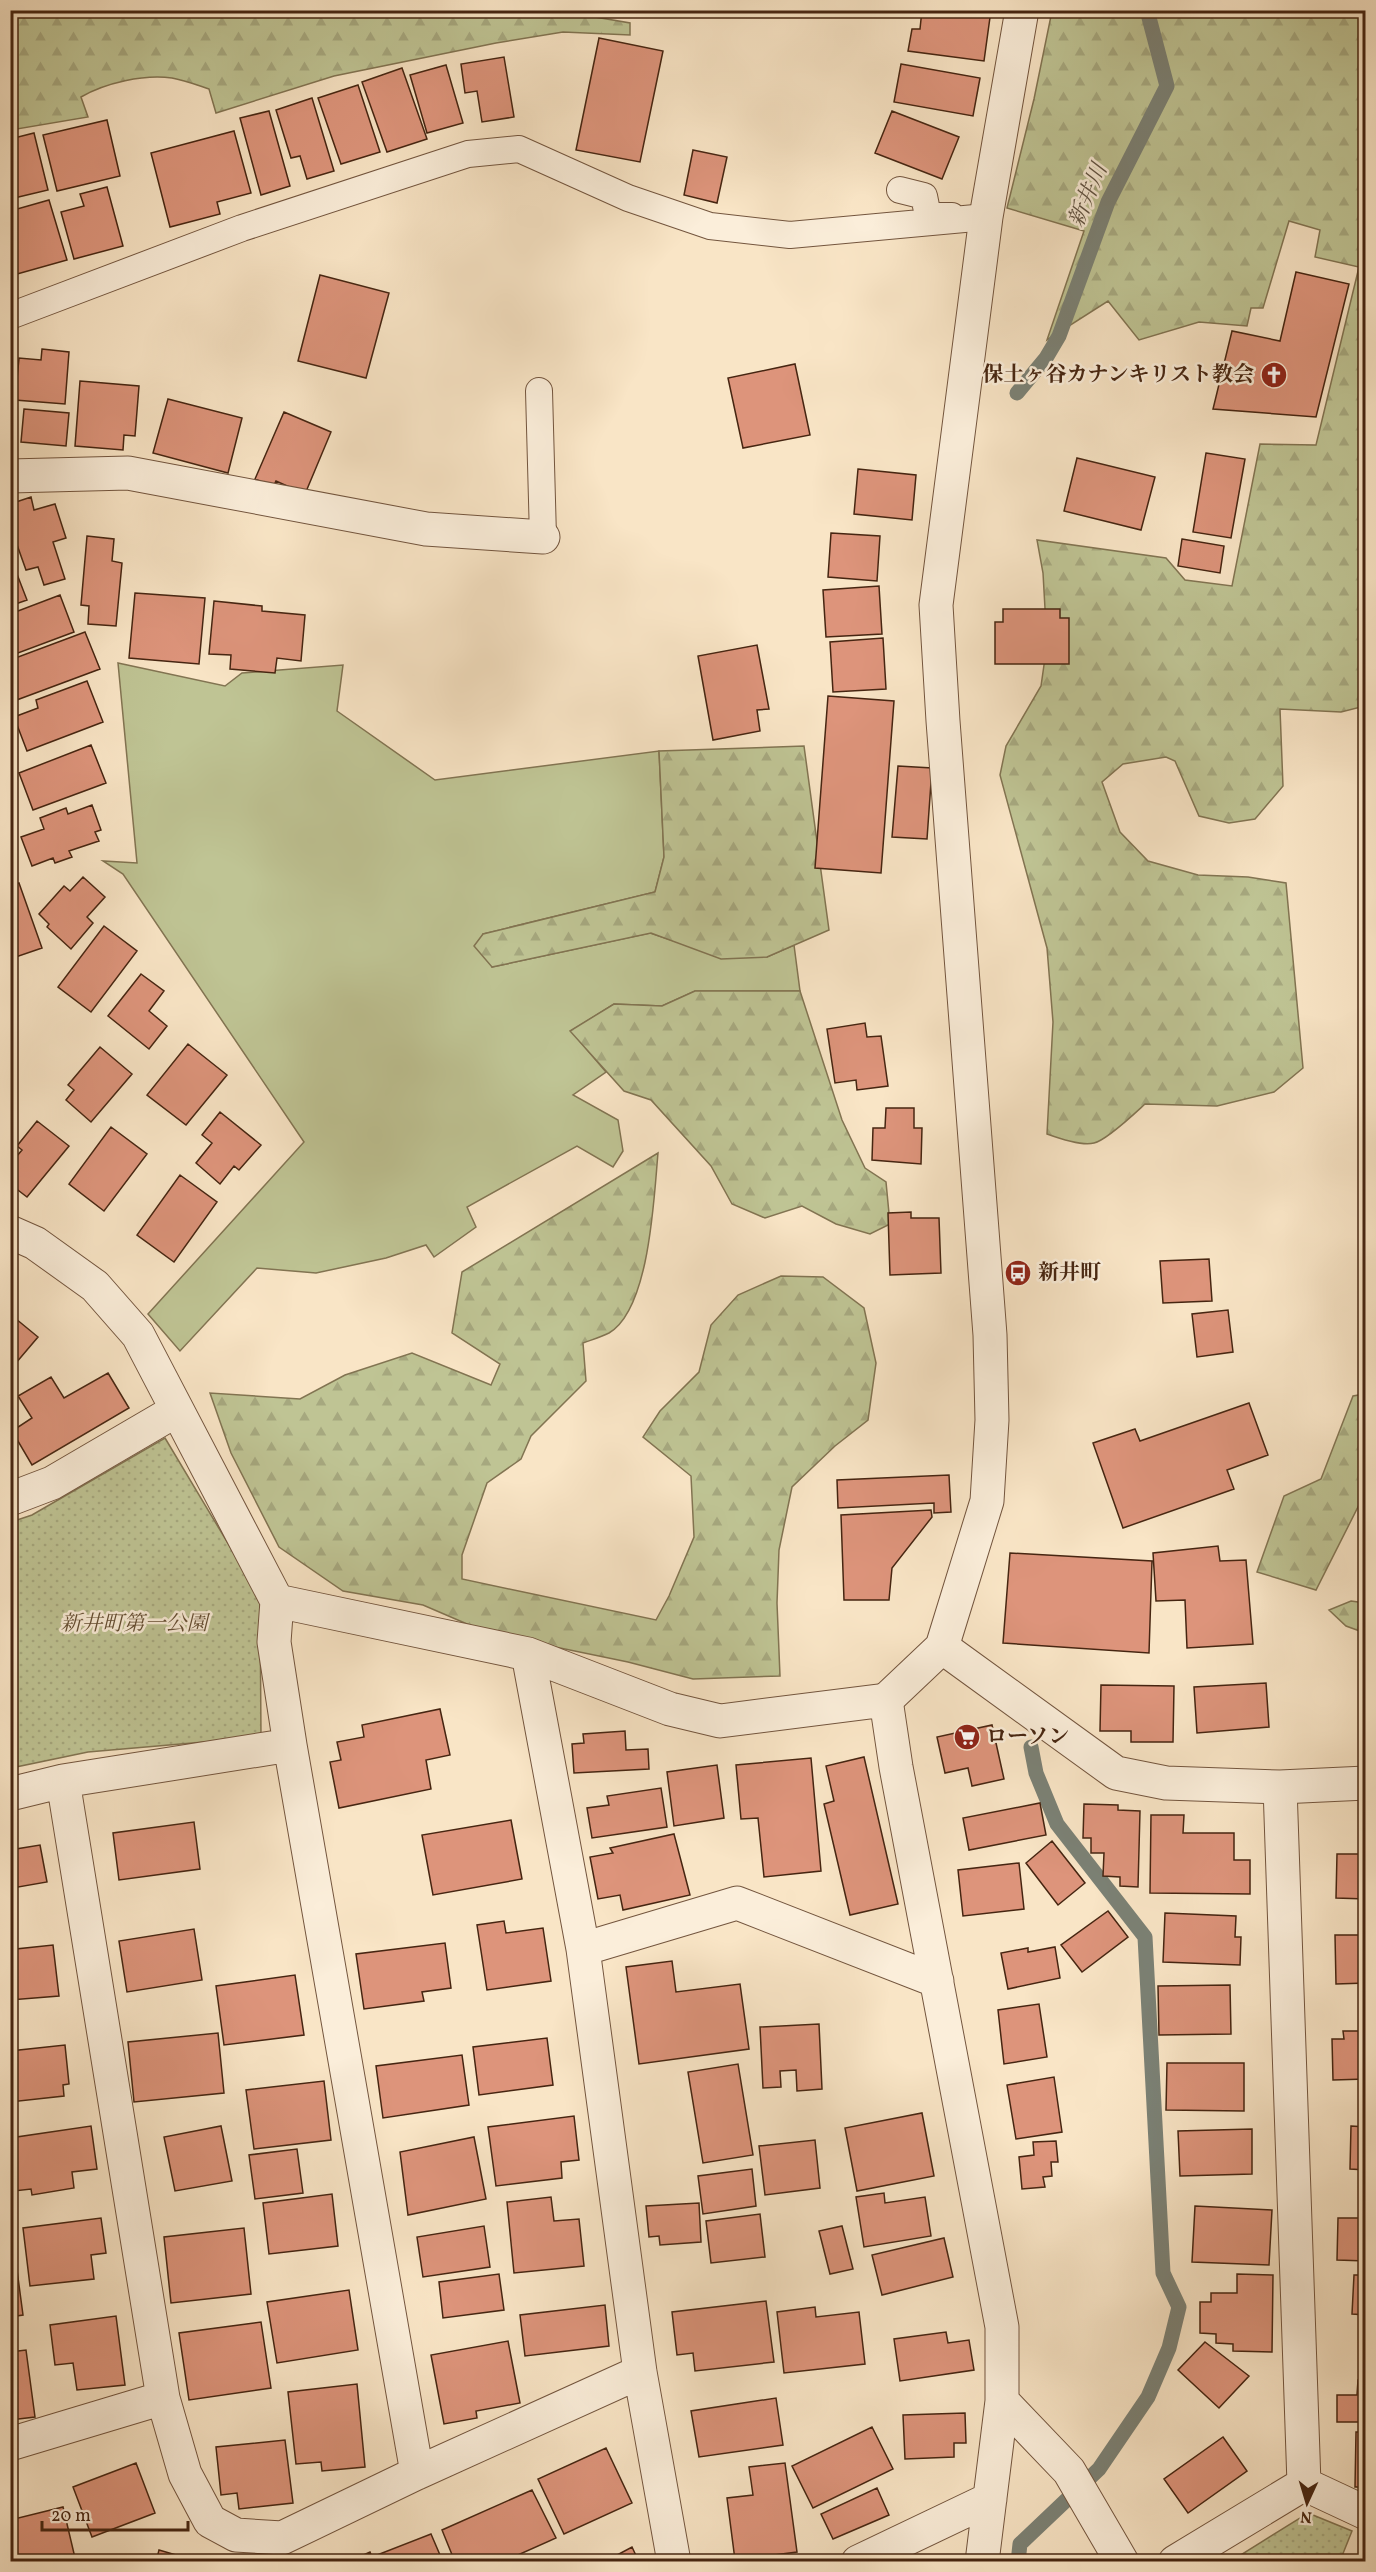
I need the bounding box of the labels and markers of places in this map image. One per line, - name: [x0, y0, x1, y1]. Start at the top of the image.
- church icon: 保土ヶ谷カナンキリスト教会: [1259, 360, 1289, 390]
- place label: 保土ヶ谷カナンキリスト教会: [982, 361, 1254, 390]
- bus stop icon: 新井町: [1003, 1258, 1033, 1288]
- place label: 新井町: [1038, 1259, 1101, 1288]
- supermarket icon: ローソン: [952, 1722, 982, 1752]
- place label: ローソン: [986, 1723, 1069, 1752]

